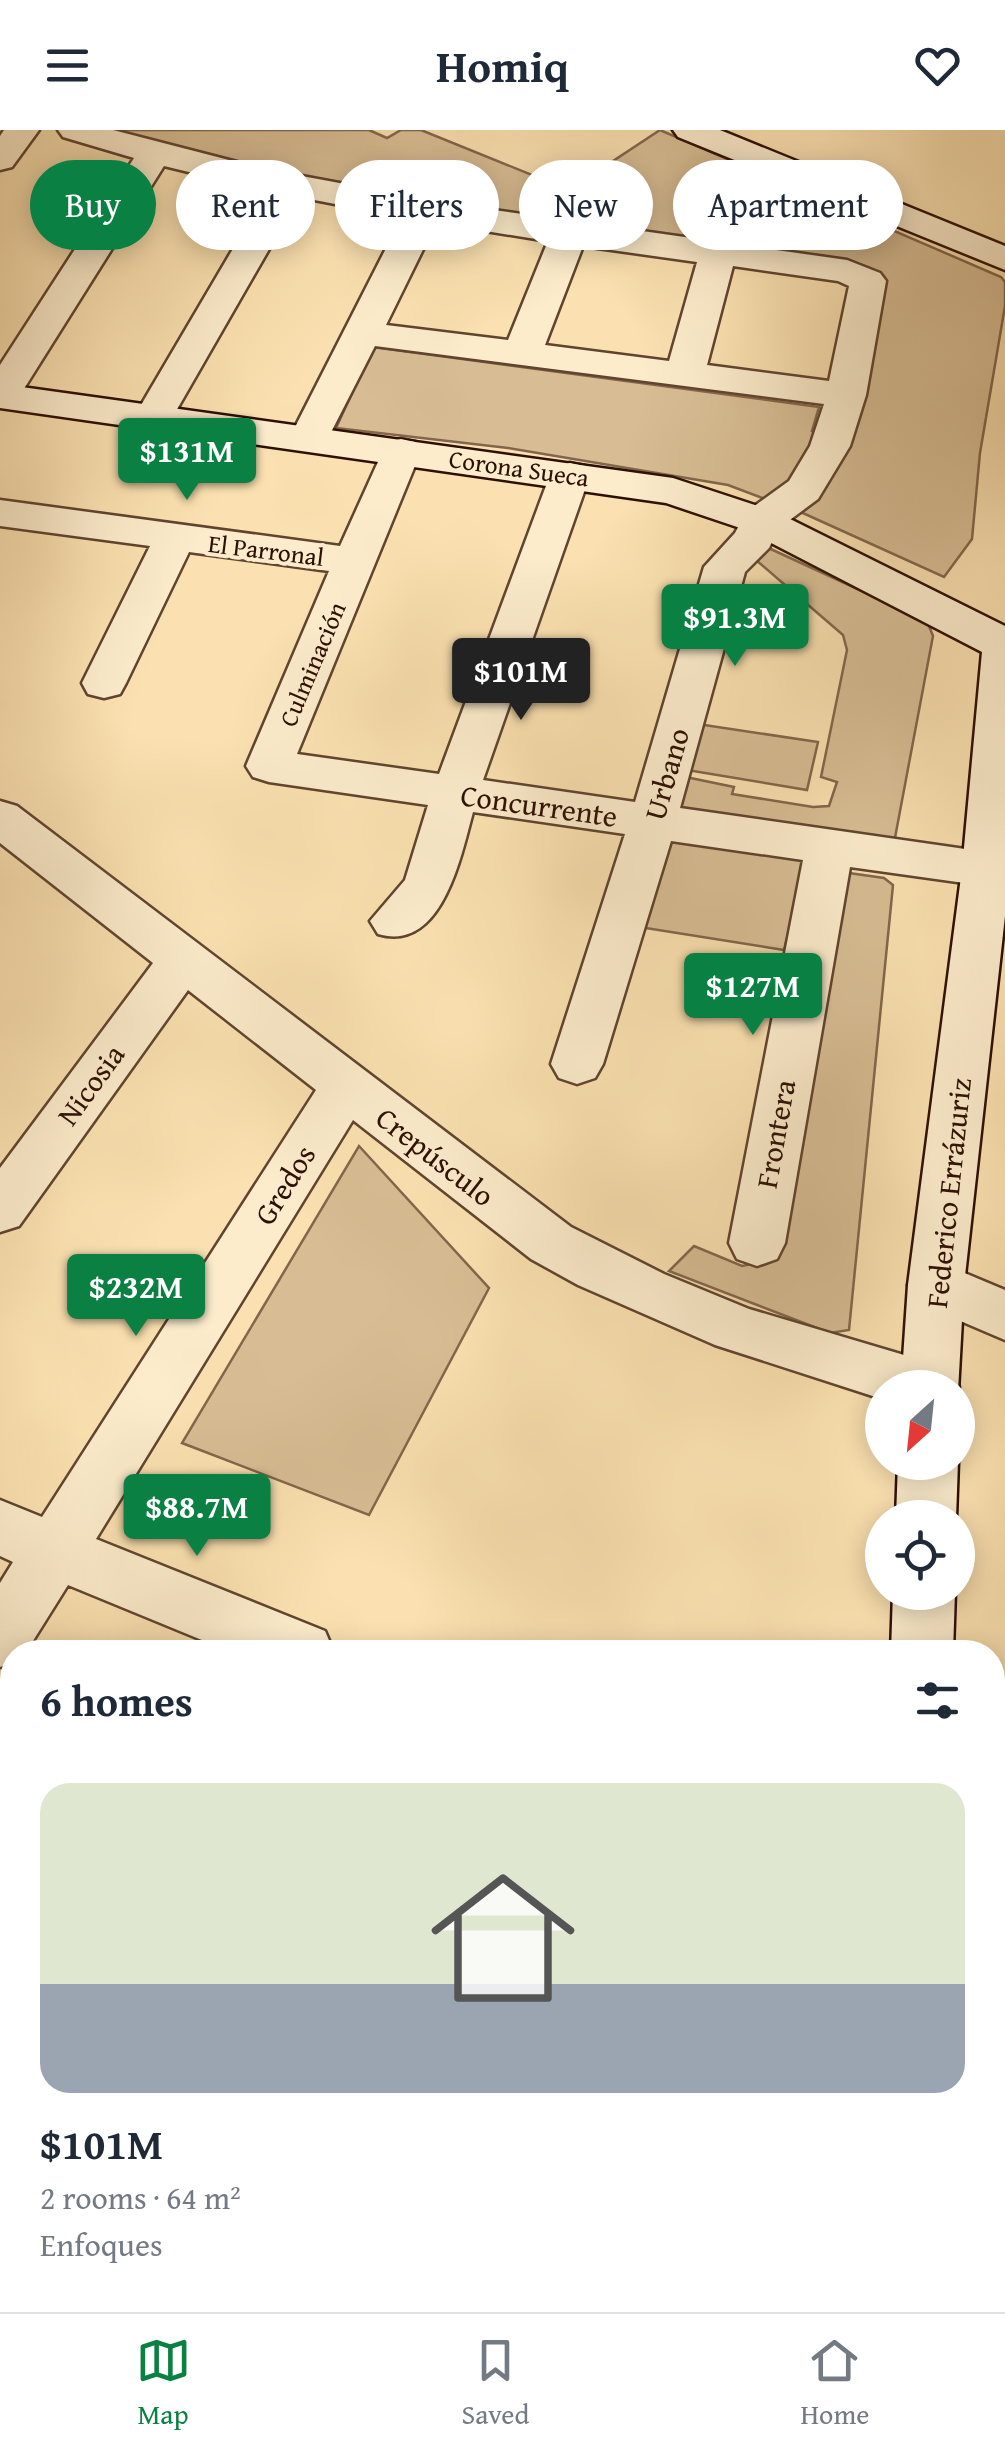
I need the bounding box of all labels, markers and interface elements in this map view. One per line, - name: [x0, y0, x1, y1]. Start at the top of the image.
- text: Homiq: [436, 33, 569, 98]
- icon: menu: [40, 38, 95, 93]
- icon: heart: [910, 38, 965, 93]
- chip: Buy: [30, 160, 156, 250]
- chip: Rent: [176, 160, 315, 250]
- chip: Filters: [335, 160, 499, 250]
- chip: New: [519, 160, 653, 250]
- chip: Apartment: [673, 160, 903, 250]
- pin: $131M: [117, 418, 257, 503]
- text: $131M: [140, 427, 234, 474]
- street label: Corona Sueca: [447, 440, 591, 496]
- street label: El Parronal: [206, 525, 326, 575]
- pin: $91.3M: [654, 584, 816, 669]
- text: $91.3M: [684, 593, 786, 640]
- street label: Culminación: [270, 596, 354, 732]
- pin: $101M: [451, 638, 591, 723]
- text: $101M: [474, 647, 568, 694]
- street label: Urbano: [632, 722, 700, 825]
- street label: Concurrente: [458, 772, 620, 838]
- pin: $127M: [683, 953, 823, 1038]
- text: $127M: [706, 962, 800, 1009]
- street label: Nicosia: [46, 1035, 135, 1134]
- street label: Frontera: [744, 1076, 806, 1192]
- street label: Federico Errázuriz: [914, 1076, 982, 1310]
- street label: Crepúsculo: [367, 1096, 504, 1217]
- street label: Gredos: [242, 1136, 326, 1233]
- pin: $232M: [66, 1254, 206, 1339]
- text: $232M: [89, 1263, 183, 1310]
- north arrow: [865, 1370, 975, 1480]
- map controls: [865, 1370, 975, 1610]
- pin: $88.7M: [116, 1474, 278, 1559]
- text: $88.7M: [146, 1483, 248, 1530]
- button: locate: [865, 1500, 975, 1610]
- text: 6 homes: [40, 1670, 193, 1731]
- icon: filters: [910, 1673, 965, 1728]
- icon: home: [413, 1848, 593, 2028]
- text: $101M: [40, 2113, 163, 2174]
- text: 2 rooms · 64 m²: [40, 2174, 241, 2221]
- text: Enfoques: [40, 2221, 163, 2268]
- tab: Map: [136, 2333, 191, 2434]
- tab: Saved: [462, 2333, 529, 2434]
- tab: Home: [801, 2333, 869, 2434]

